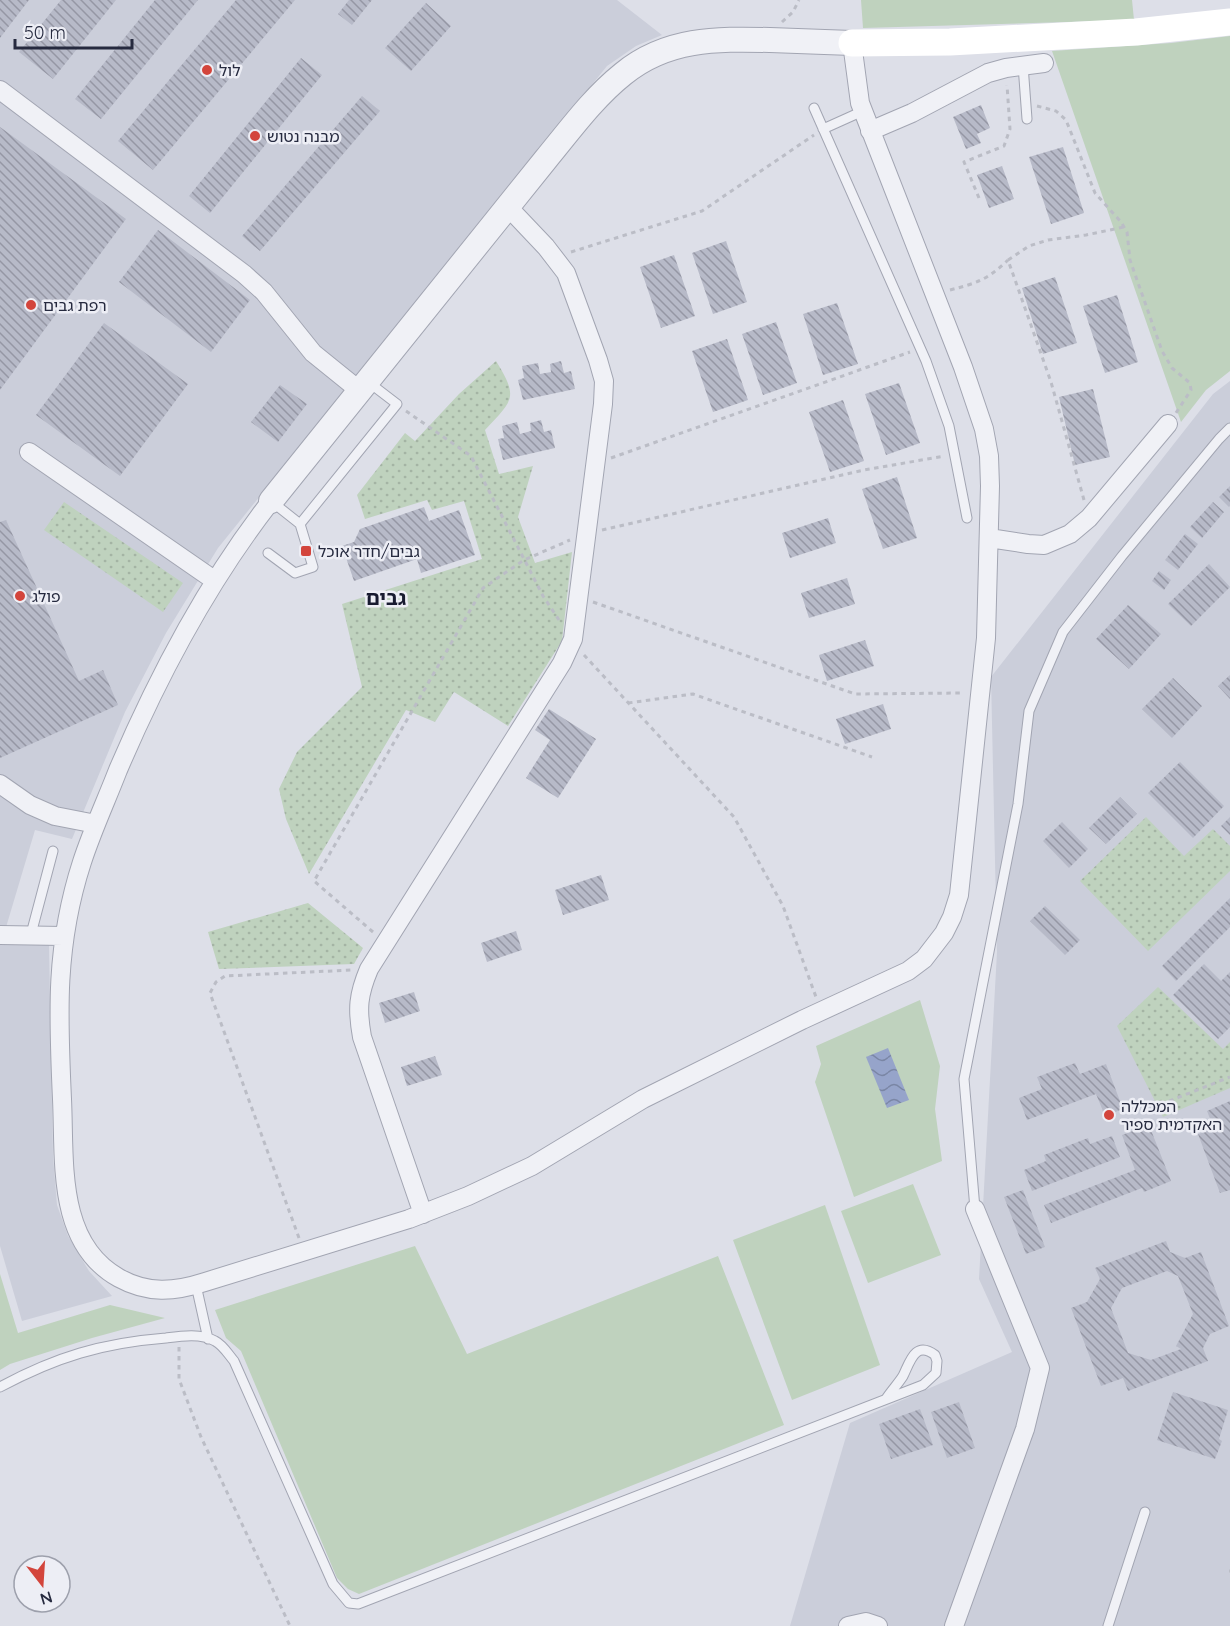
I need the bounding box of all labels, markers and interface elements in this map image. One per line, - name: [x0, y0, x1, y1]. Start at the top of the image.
- scale bar: [15, 12, 132, 50]
- text: 50 m: [24, 21, 66, 44]
- place label: לול: [219, 60, 241, 80]
- marker: לול: [200, 63, 214, 77]
- place label: מבנה נטוש: [267, 126, 340, 146]
- marker: מבנה נטוש: [248, 129, 262, 143]
- place label: רפת גבים: [43, 295, 107, 315]
- marker: רפת גבים: [24, 298, 38, 312]
- place label: גבים/חדר אוכל: [318, 541, 420, 561]
- marker: גבים/חדר אוכל: [299, 544, 313, 558]
- district label: גבים: [366, 585, 406, 610]
- place label: פולג: [32, 586, 61, 606]
- marker: פולג: [13, 589, 27, 603]
- place label: המכללה האקדמית ספיר: [1121, 1096, 1222, 1134]
- marker: המכללה האקדמית ספיר: [1102, 1108, 1116, 1122]
- north arrow: [12, 1554, 72, 1614]
- text: N: [38, 1587, 55, 1610]

